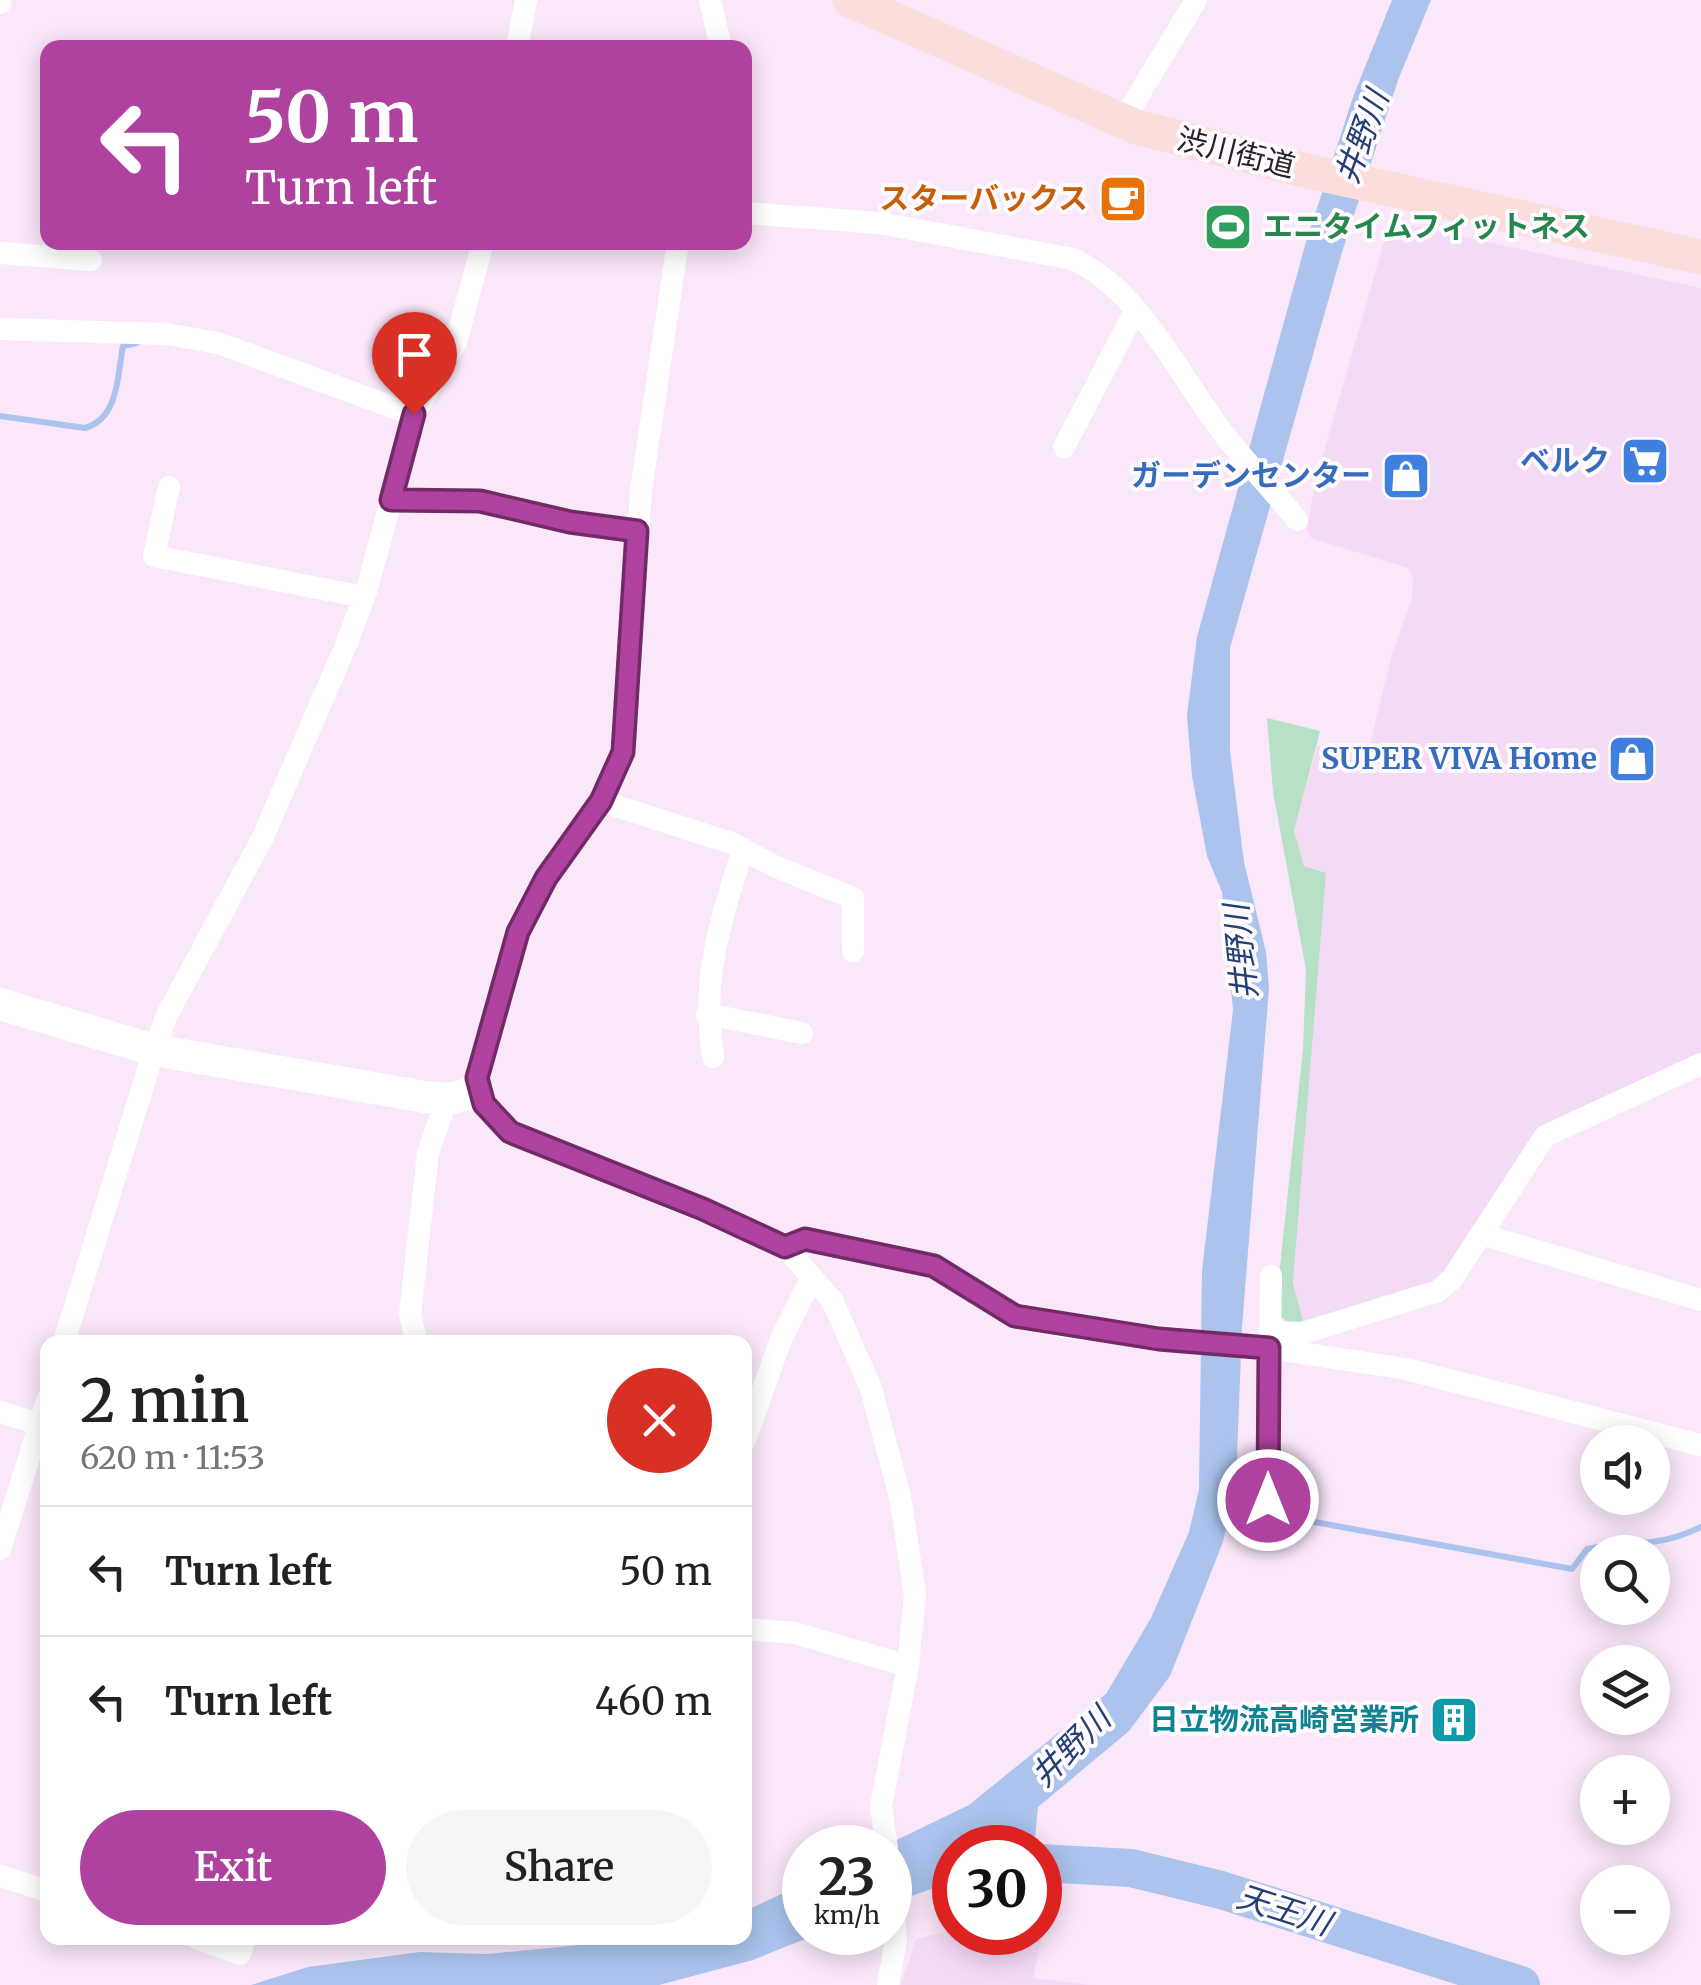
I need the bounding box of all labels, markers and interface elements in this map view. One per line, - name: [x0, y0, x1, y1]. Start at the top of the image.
- text: 50 m: [245, 73, 418, 161]
- icon: left: [80, 80, 210, 210]
- water label: 井野川: [1327, 82, 1398, 189]
- street label: 渋川街道: [1173, 119, 1299, 185]
- text: Turn left: [245, 160, 437, 216]
- cafe icon: スターバックス: [1097, 173, 1149, 225]
- place label: スターバックス: [879, 179, 1088, 217]
- sports icon: エニタイムフィットネス: [1202, 201, 1254, 253]
- place label: エニタイムフィットネス: [1263, 207, 1590, 245]
- pin: [372, 312, 457, 415]
- icon: arrive: [387, 327, 442, 382]
- supermarket icon: ベルク: [1619, 435, 1671, 487]
- place label: ベルク: [1520, 441, 1610, 479]
- shop icon: ガーデンセンター: [1380, 450, 1432, 502]
- place label: ガーデンセンター: [1131, 456, 1371, 494]
- shop icon: SUPER VIVA Home: [1606, 733, 1658, 785]
- place label: SUPER VIVA Home: [1321, 739, 1597, 777]
- water label: 井野川: [1216, 899, 1266, 1002]
- text: 2 min: [80, 1363, 249, 1438]
- button: close: [607, 1368, 712, 1473]
- map controls: [1580, 1425, 1670, 1955]
- button: sound: [1580, 1425, 1670, 1515]
- text: 620 m · 11:53: [80, 1438, 265, 1478]
- position arrow: [1216, 1448, 1320, 1552]
- button: search: [1580, 1535, 1670, 1625]
- icon: left: [80, 1544, 135, 1599]
- text: Turn left: [165, 1548, 332, 1595]
- text: 50 m: [619, 1548, 712, 1595]
- button: layers: [1580, 1645, 1670, 1735]
- icon: left: [80, 1674, 135, 1729]
- text: Turn left: [165, 1678, 332, 1725]
- text: 460 m: [595, 1678, 712, 1725]
- building icon: 日立物流高崎営業所: [1428, 1694, 1480, 1746]
- water label: 井野川: [1023, 1697, 1121, 1795]
- place label: 日立物流高崎営業所: [1149, 1700, 1419, 1738]
- button: +: [1580, 1755, 1670, 1845]
- button: Exit: [80, 1810, 386, 1925]
- button: Share: [406, 1810, 712, 1925]
- speed limit sign: 30: [932, 1825, 1062, 1955]
- text: 23: [819, 1846, 875, 1909]
- button: −: [1580, 1865, 1670, 1955]
- water label: 天王川: [1232, 1876, 1339, 1945]
- text: km/h: [814, 1899, 880, 1931]

